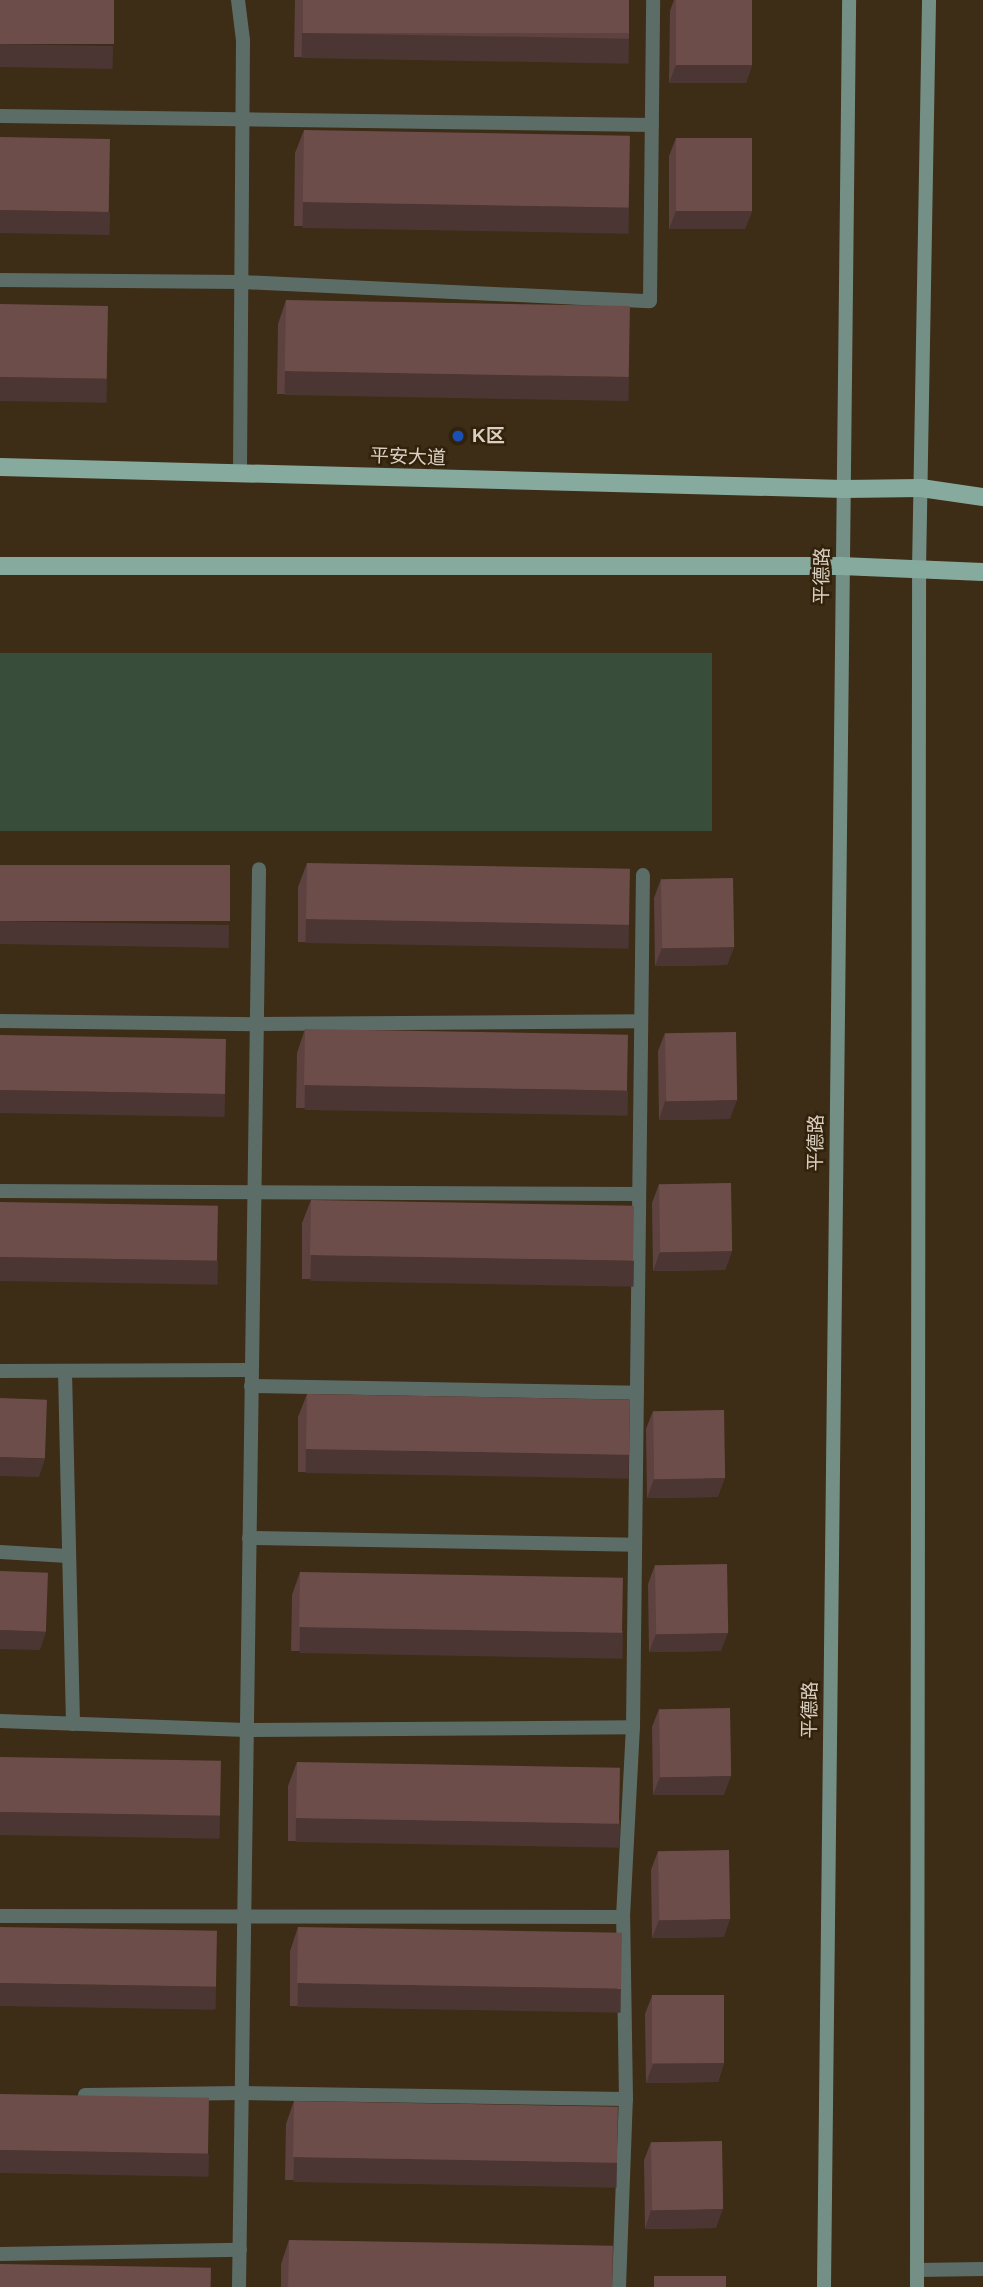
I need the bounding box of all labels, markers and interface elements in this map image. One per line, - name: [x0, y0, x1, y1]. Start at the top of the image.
- place label: K区: [472, 425, 505, 447]
- marker: K区: [450, 428, 466, 444]
- street label: 平安大道: [370, 444, 446, 470]
- street label: 平德路: [810, 547, 834, 605]
- street label: 平德路: [804, 1114, 828, 1172]
- street label: 平德路: [798, 1681, 822, 1739]

